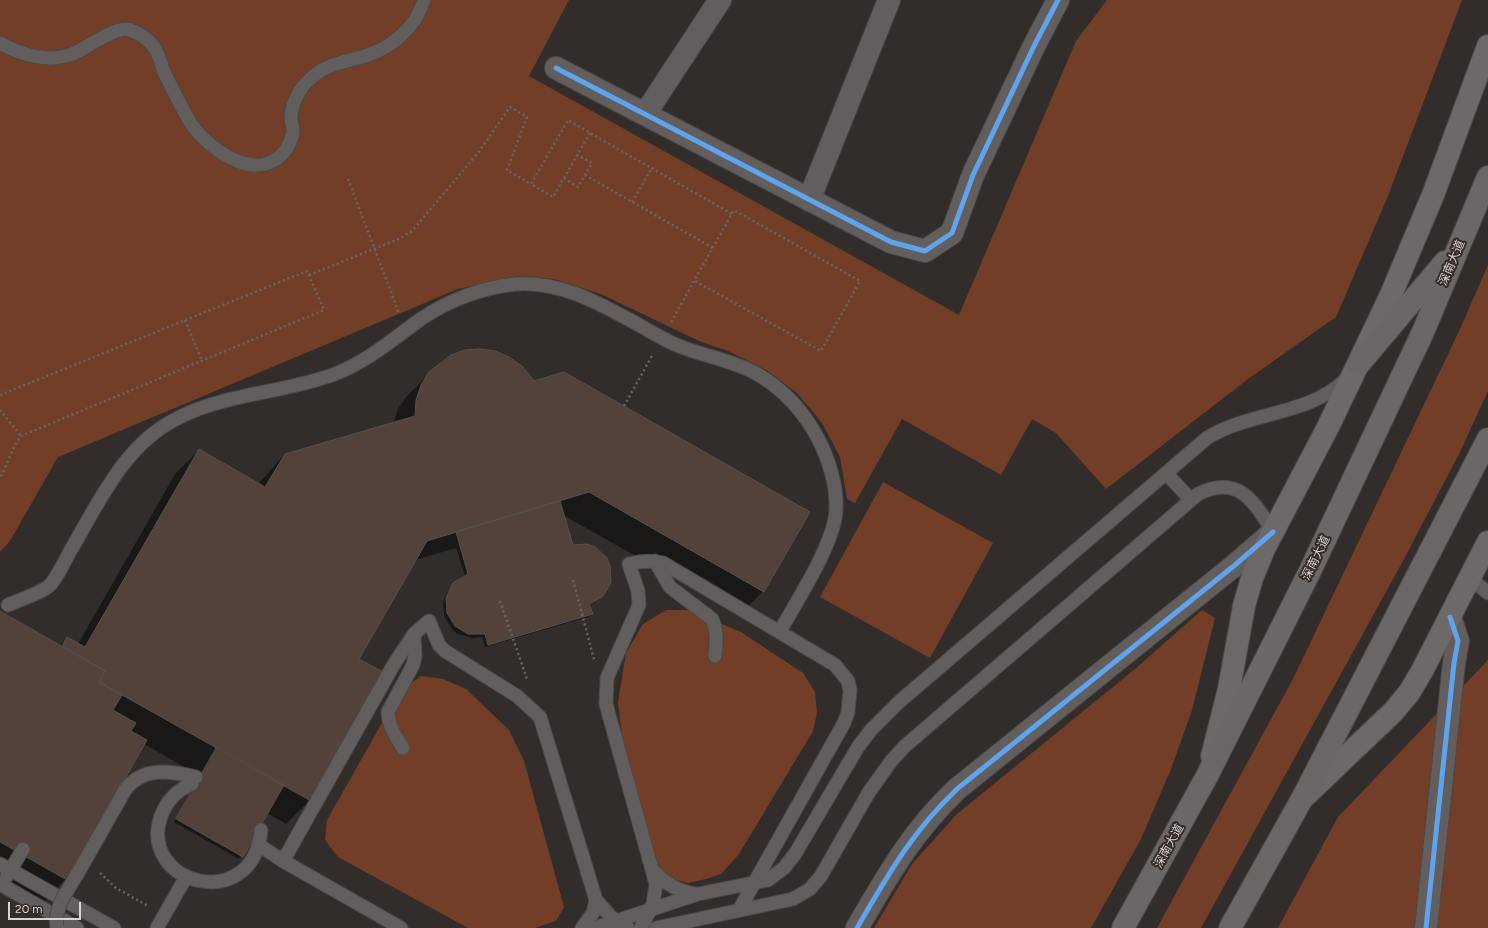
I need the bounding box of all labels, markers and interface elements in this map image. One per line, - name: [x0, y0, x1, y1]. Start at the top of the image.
- street label: 深南大道: [1436, 238, 1468, 288]
- street label: 深南大道: [1299, 533, 1333, 583]
- street label: 深南大道: [1151, 822, 1187, 870]
- scale bar: [10, 894, 83, 920]
- text: 20 m: [15, 902, 43, 916]

